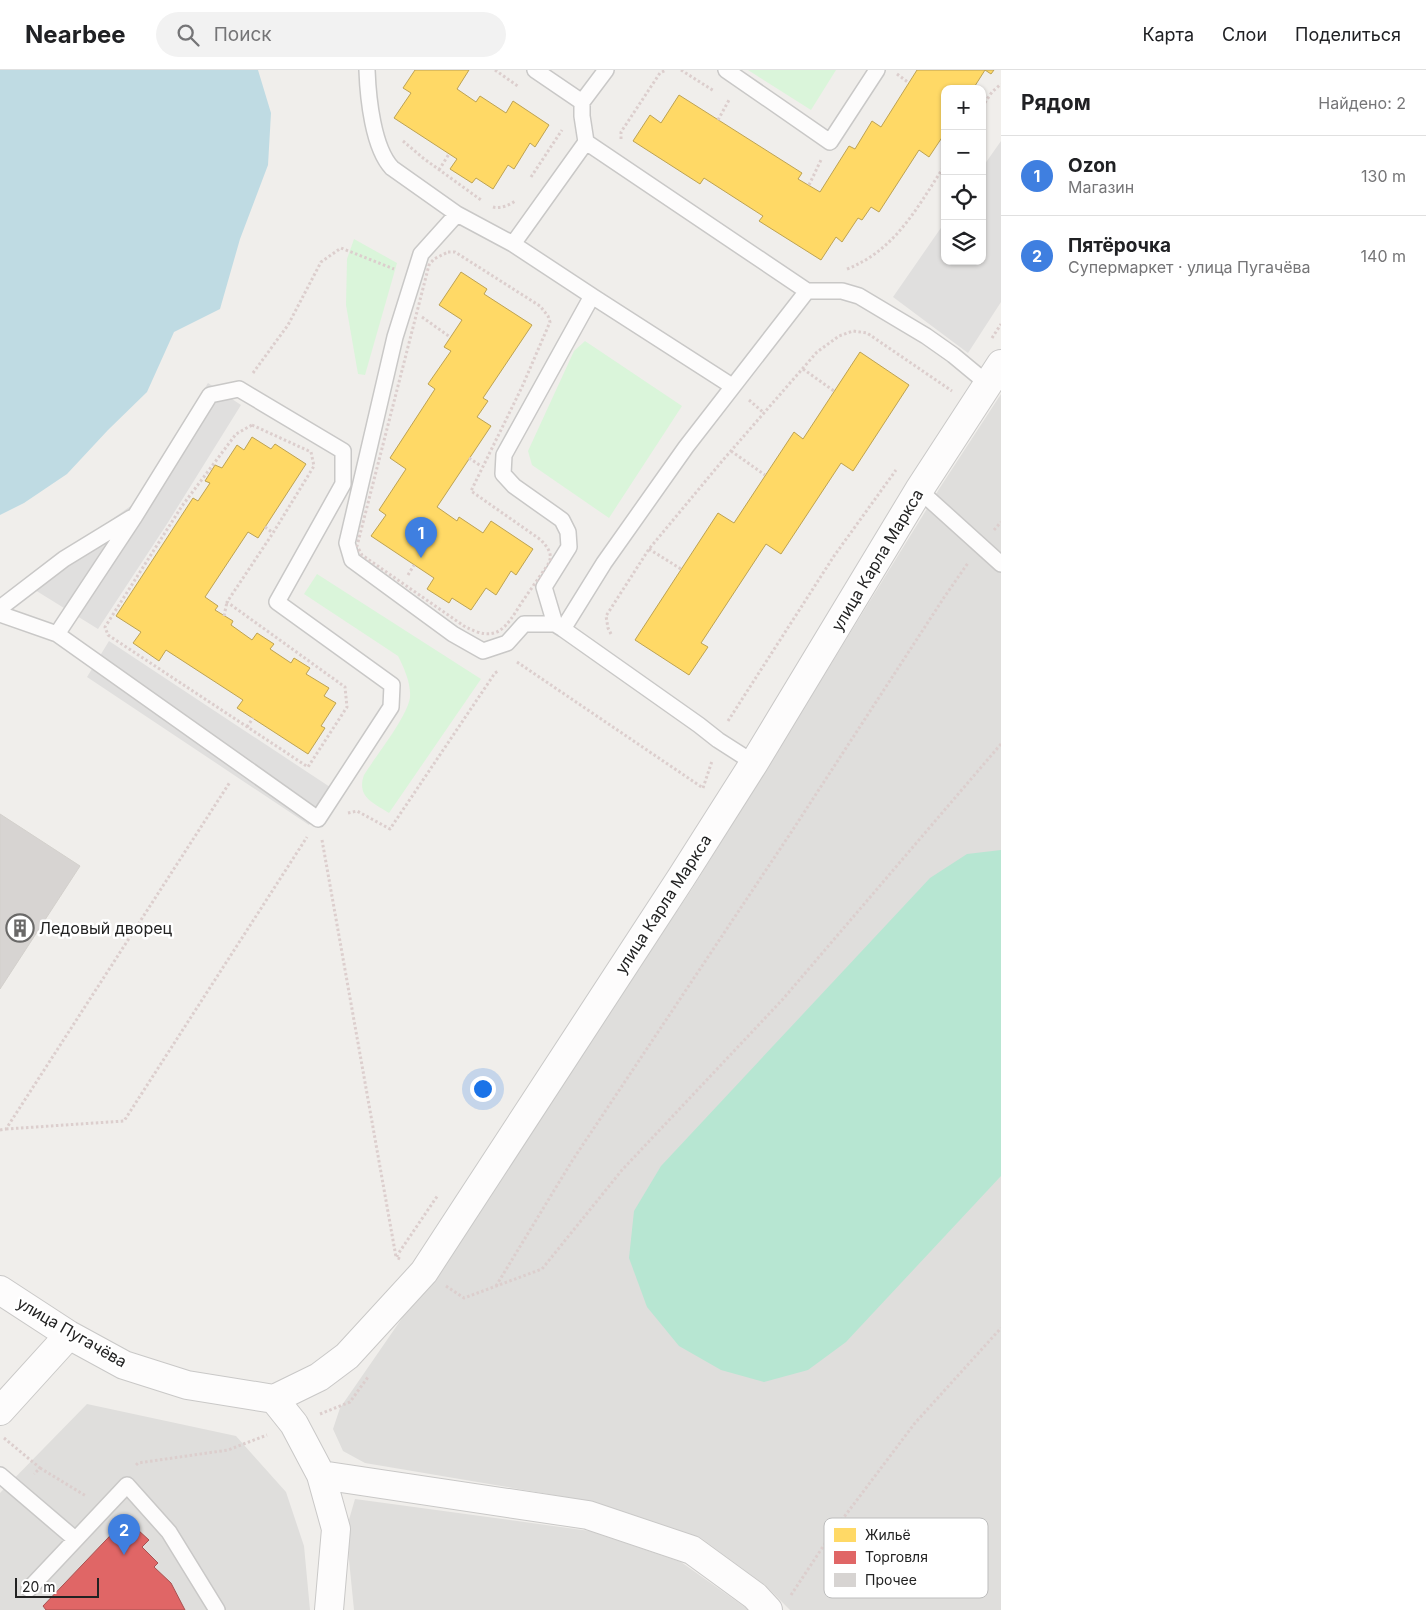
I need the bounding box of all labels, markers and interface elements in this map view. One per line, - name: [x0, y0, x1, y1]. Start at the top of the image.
- search box: [156, 12, 506, 57]
- text: Nearbee: [25, 20, 126, 49]
- icon: search: [174, 21, 202, 49]
- text: Поиск: [214, 23, 272, 46]
- text: Карта: [1142, 24, 1194, 45]
- text: Слои: [1222, 24, 1267, 45]
- text: Поделиться: [1295, 24, 1401, 45]
- map controls: [941, 85, 986, 265]
- button: +: [941, 85, 986, 130]
- text: Рядом: [1021, 90, 1091, 115]
- text: Найдено: 2: [1318, 93, 1406, 113]
- button: −: [941, 130, 986, 175]
- text: Ozon: [1068, 154, 1117, 177]
- text: 1: [1034, 166, 1040, 186]
- text: 130 m: [1361, 166, 1406, 186]
- button: locate: [941, 175, 986, 220]
- text: Магазин: [1068, 177, 1134, 197]
- button: layers: [941, 220, 986, 265]
- text: Пятёрочка: [1068, 234, 1171, 257]
- text: 2: [1032, 246, 1042, 266]
- text: 140 m: [1361, 246, 1406, 266]
- text: Супермаркет · улица Пугачёва: [1068, 257, 1311, 277]
- street label: улица Карла Маркса: [827, 485, 927, 635]
- pin: 1: [405, 517, 437, 558]
- street label: улица Карла Маркса: [610, 831, 716, 977]
- building icon: Ледовый дворец: [5, 913, 35, 943]
- place label: Ледовый дворец: [39, 918, 173, 938]
- your location: [470, 1076, 496, 1102]
- street label: улица Пугачёва: [14, 1292, 130, 1372]
- pin: 2: [108, 1514, 140, 1555]
- legend: [824, 1518, 988, 1598]
- text: Жильё: [865, 1526, 911, 1543]
- text: Торговля: [865, 1548, 928, 1565]
- text: Прочее: [865, 1571, 917, 1588]
- scale bar: [15, 1575, 99, 1598]
- text: 20 m: [22, 1578, 56, 1595]

